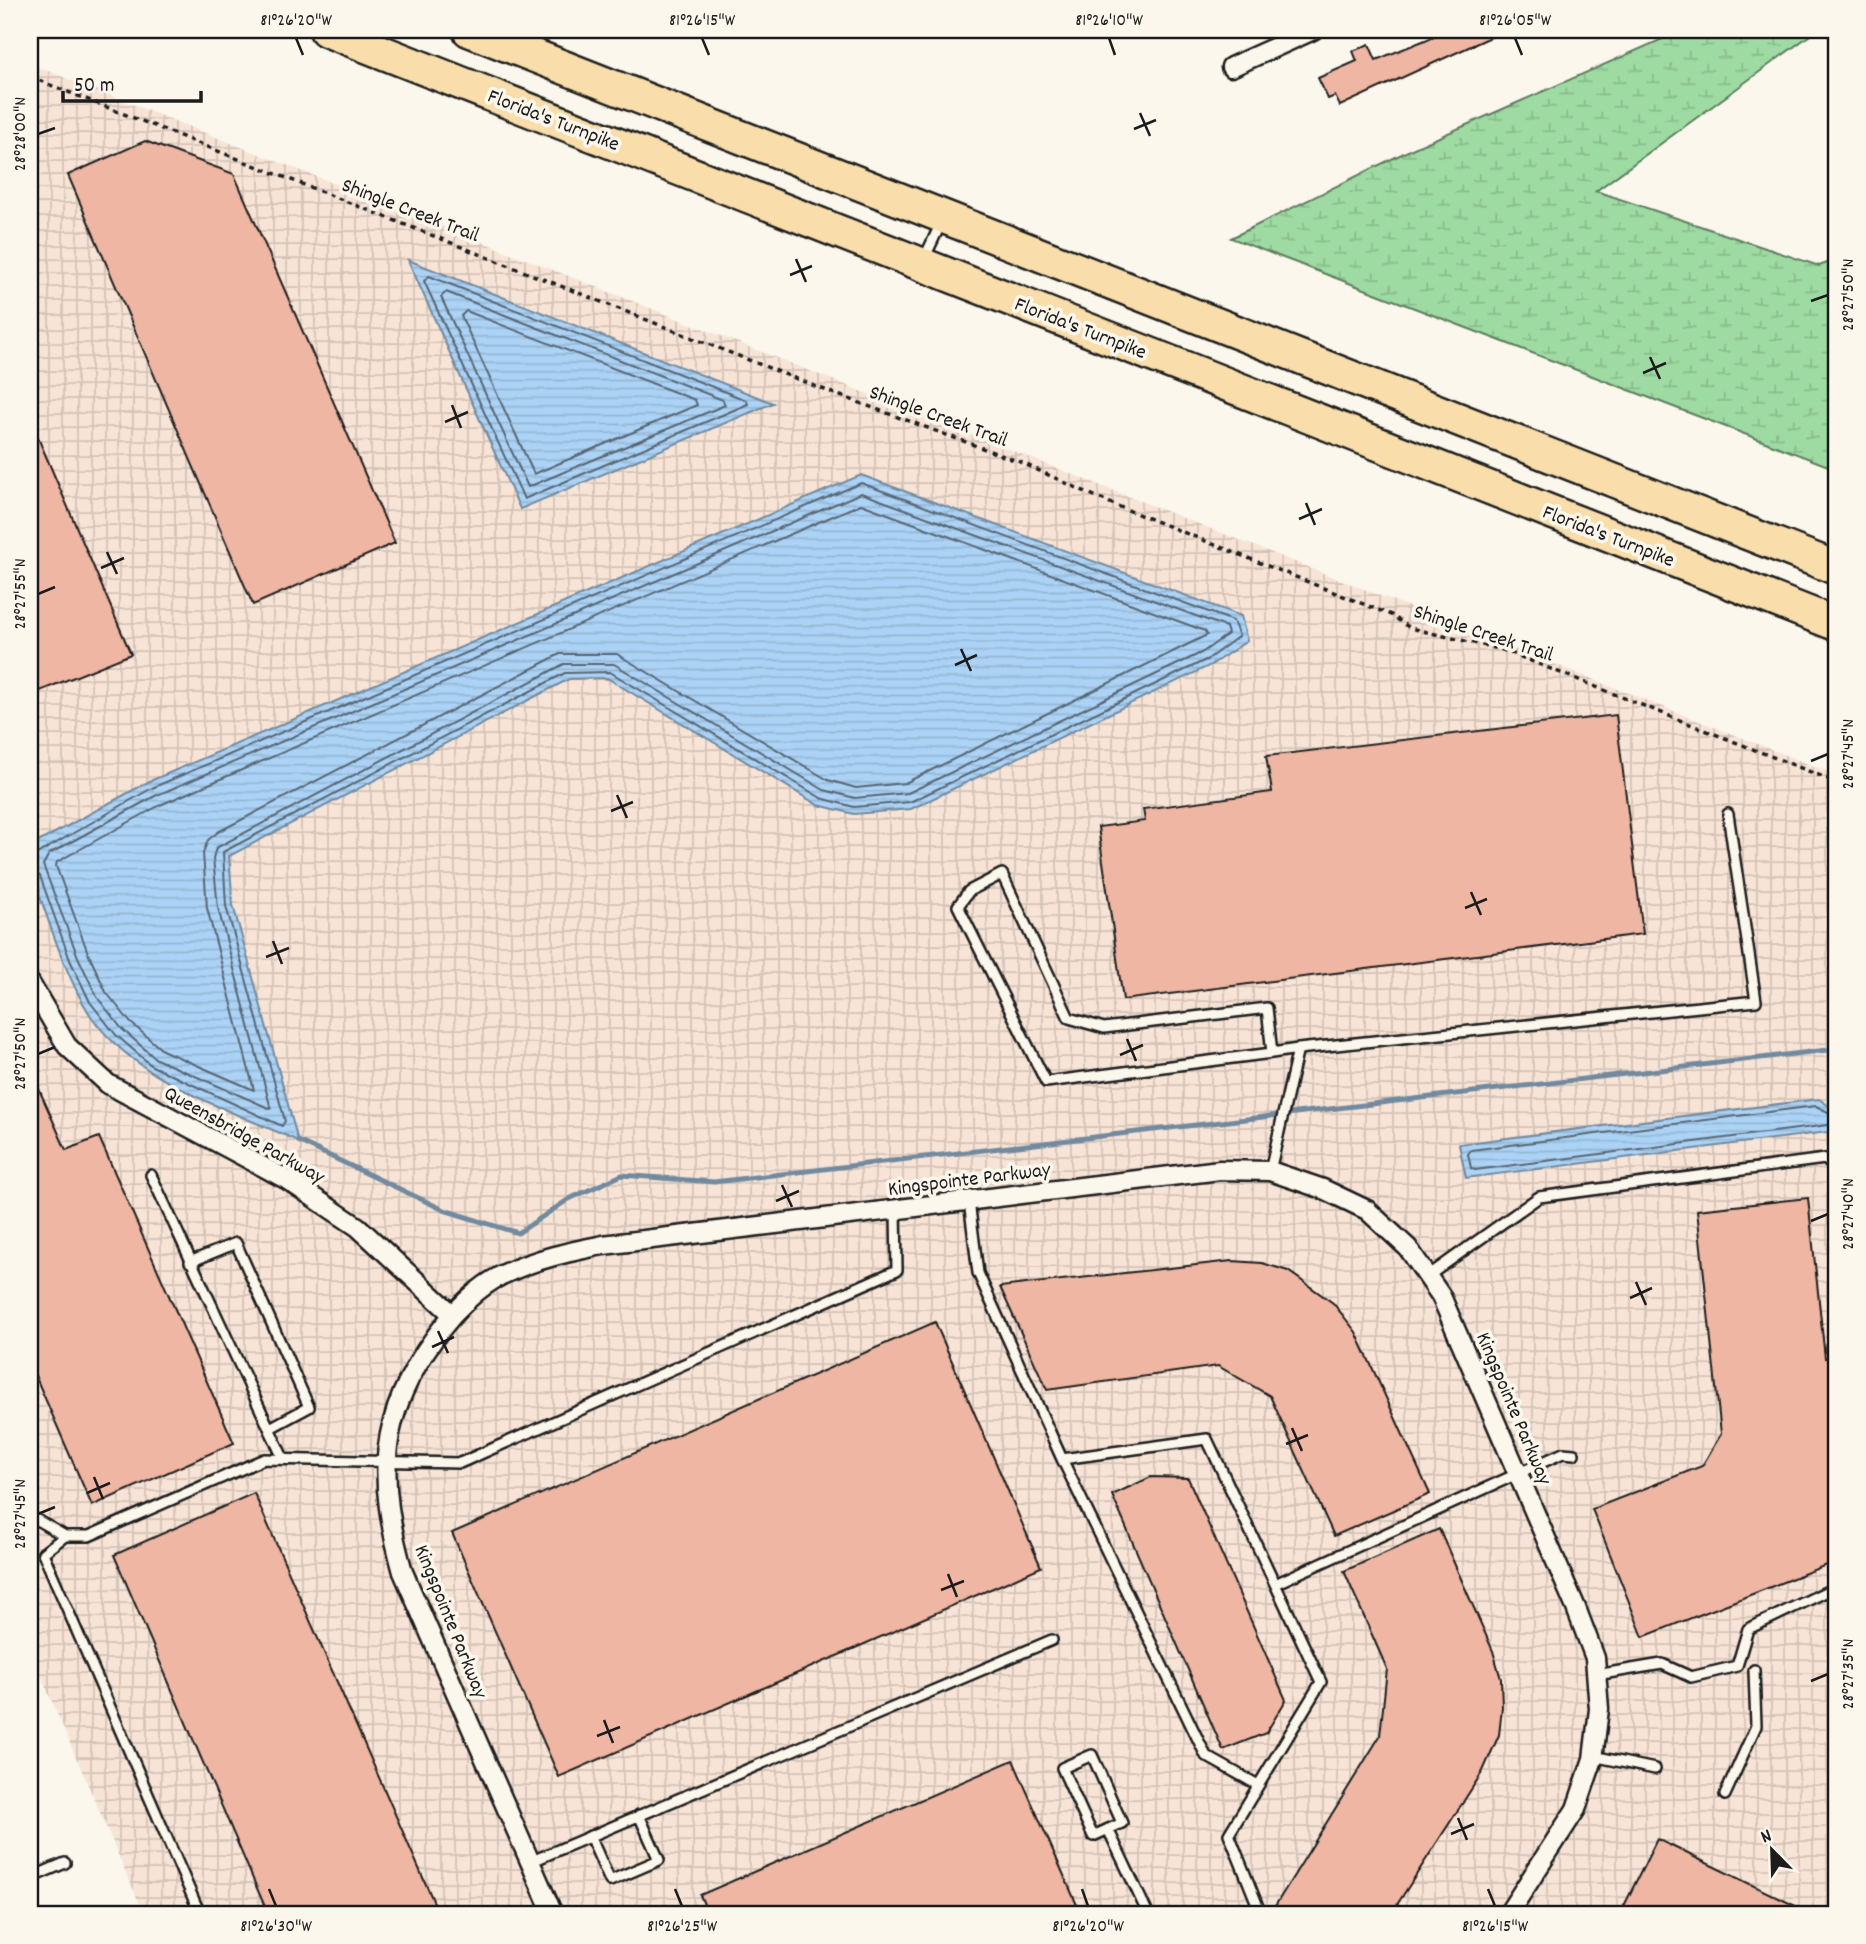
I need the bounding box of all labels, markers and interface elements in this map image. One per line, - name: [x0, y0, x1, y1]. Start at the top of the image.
- text: 81°26'20"W: [260, 9, 332, 34]
- text: 81°26'15"W: [669, 9, 736, 34]
- text: 81°26'10"W: [1075, 9, 1143, 34]
- text: 81°26'05"W: [1479, 9, 1552, 34]
- scale bar: [63, 60, 201, 104]
- text: 50 m: [74, 72, 114, 102]
- street label: Florida's Turnpike: [483, 83, 623, 161]
- text: 28°28'00"N: [9, 97, 34, 171]
- street label: Shingle Creek Trail: [337, 172, 483, 252]
- text: 28°27'50"N: [1837, 259, 1862, 331]
- street label: Florida's Turnpike: [1010, 291, 1150, 369]
- street label: Shingle Creek Trail: [864, 379, 1012, 457]
- street label: Florida's Turnpike: [1538, 499, 1678, 577]
- text: 28°27'55"N: [9, 558, 34, 630]
- street label: Shingle Creek Trail: [1409, 598, 1557, 672]
- text: 28°27'45"N: [1837, 719, 1862, 789]
- text: 28°27'50"N: [9, 1018, 34, 1090]
- street label: Queensbridge Parkway: [158, 1080, 330, 1194]
- street label: Kingspointe Parkway: [886, 1156, 1053, 1206]
- text: 28°27'40"N: [1837, 1178, 1862, 1250]
- street label: Kingspointe Parkway: [1467, 1328, 1558, 1491]
- text: 28°27'45"N: [9, 1479, 34, 1549]
- street label: Kingspointe Parkway: [405, 1541, 494, 1704]
- text: 28°27'35"N: [1837, 1639, 1862, 1709]
- north arrow: [1736, 1814, 1806, 1884]
- text: N: [1757, 1823, 1776, 1852]
- text: 81°26'30"W: [240, 1915, 313, 1940]
- text: 81°26'25"W: [647, 1915, 718, 1940]
- text: 81°26'20"W: [1052, 1915, 1124, 1940]
- text: 81°26'15"W: [1462, 1915, 1529, 1940]

